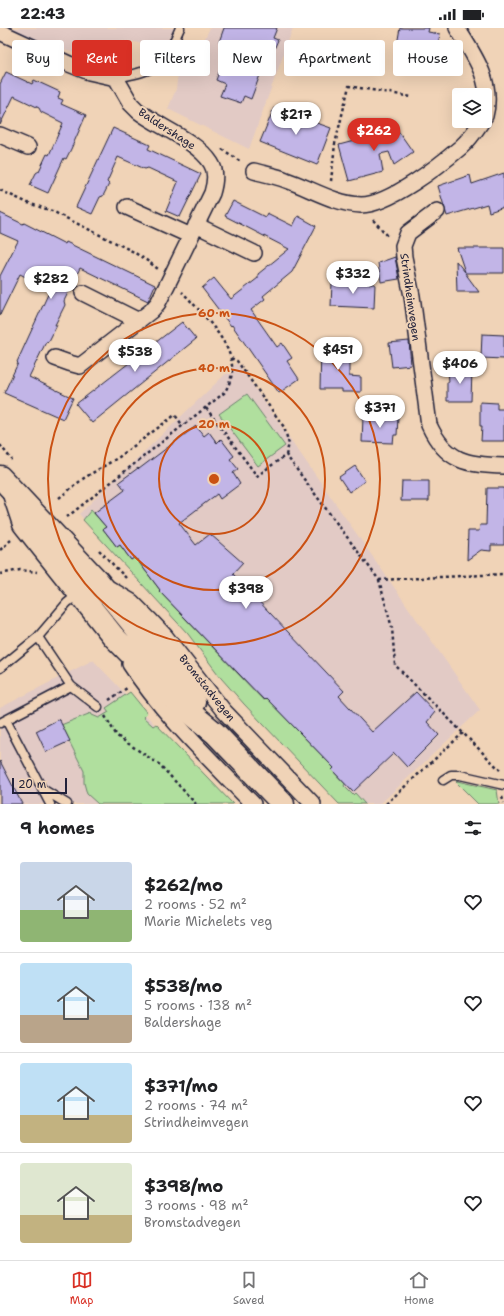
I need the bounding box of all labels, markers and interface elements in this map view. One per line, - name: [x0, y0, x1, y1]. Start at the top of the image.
- text: 22:43: [20, 4, 65, 24]
- chip: Buy: [12, 40, 64, 76]
- chip: Rent: [72, 40, 132, 76]
- chip: Filters: [140, 40, 210, 76]
- chip: New: [218, 40, 276, 76]
- chip: Apartment: [284, 40, 385, 76]
- chip: House: [393, 40, 463, 76]
- map controls: [452, 88, 492, 128]
- button: layers: [452, 88, 492, 128]
- pin: $217: [272, 102, 320, 136]
- street label: Baldershage: [135, 105, 199, 153]
- text: $217: [280, 106, 312, 123]
- pin: $262: [350, 118, 398, 152]
- text: $262: [356, 122, 392, 139]
- street label: Strindheimvegen: [396, 252, 424, 342]
- pin: $332: [329, 261, 377, 295]
- text: $332: [335, 265, 371, 282]
- pin: $282: [27, 266, 75, 300]
- text: $282: [33, 270, 69, 287]
- text: 60 m: [198, 305, 230, 321]
- pin: $451: [314, 337, 362, 371]
- pin: $538: [111, 339, 159, 373]
- text: $451: [322, 341, 354, 358]
- text: $538: [117, 343, 153, 360]
- pin: $406: [436, 351, 484, 385]
- text: $406: [442, 355, 478, 372]
- text: 40 m: [198, 360, 230, 376]
- pin: $371: [356, 395, 404, 429]
- text: $371: [364, 399, 396, 416]
- text: 20 m: [198, 416, 230, 432]
- centre of rings: [207, 472, 221, 486]
- pin: $398: [222, 576, 270, 610]
- text: $398: [228, 580, 264, 597]
- street label: Bromstadvegen: [175, 651, 239, 725]
- scale bar: [12, 776, 67, 795]
- text: 20 m: [18, 777, 46, 792]
- text: 9 homes: [20, 817, 95, 839]
- icon: filters: [462, 817, 484, 839]
- text: $262/mo: [144, 874, 223, 896]
- icon: home: [52, 878, 100, 926]
- icon: heart: [462, 891, 484, 913]
- text: 2 rooms · 52 m²: [144, 896, 247, 913]
- text: Marie Michelets veg: [144, 913, 272, 930]
- text: $538/mo: [144, 975, 222, 997]
- icon: home: [52, 979, 100, 1027]
- icon: heart: [462, 992, 484, 1014]
- text: 5 rooms · 138 m²: [144, 997, 252, 1014]
- text: Baldershage: [144, 1014, 222, 1031]
- text: $371/mo: [144, 1075, 218, 1097]
- icon: home: [52, 1079, 100, 1127]
- icon: heart: [462, 1092, 484, 1114]
- text: 2 rooms · 74 m²: [144, 1097, 248, 1114]
- text: Strindheimvegen: [144, 1114, 249, 1131]
- text: $398/mo: [144, 1175, 223, 1197]
- icon: home: [52, 1179, 100, 1227]
- icon: heart: [462, 1192, 484, 1214]
- text: 3 rooms · 98 m²: [144, 1197, 248, 1214]
- text: Bromstadvegen: [144, 1214, 241, 1231]
- tab: Map: [70, 1269, 93, 1308]
- tab: Saved: [233, 1269, 264, 1308]
- tab: Home: [404, 1269, 434, 1308]

